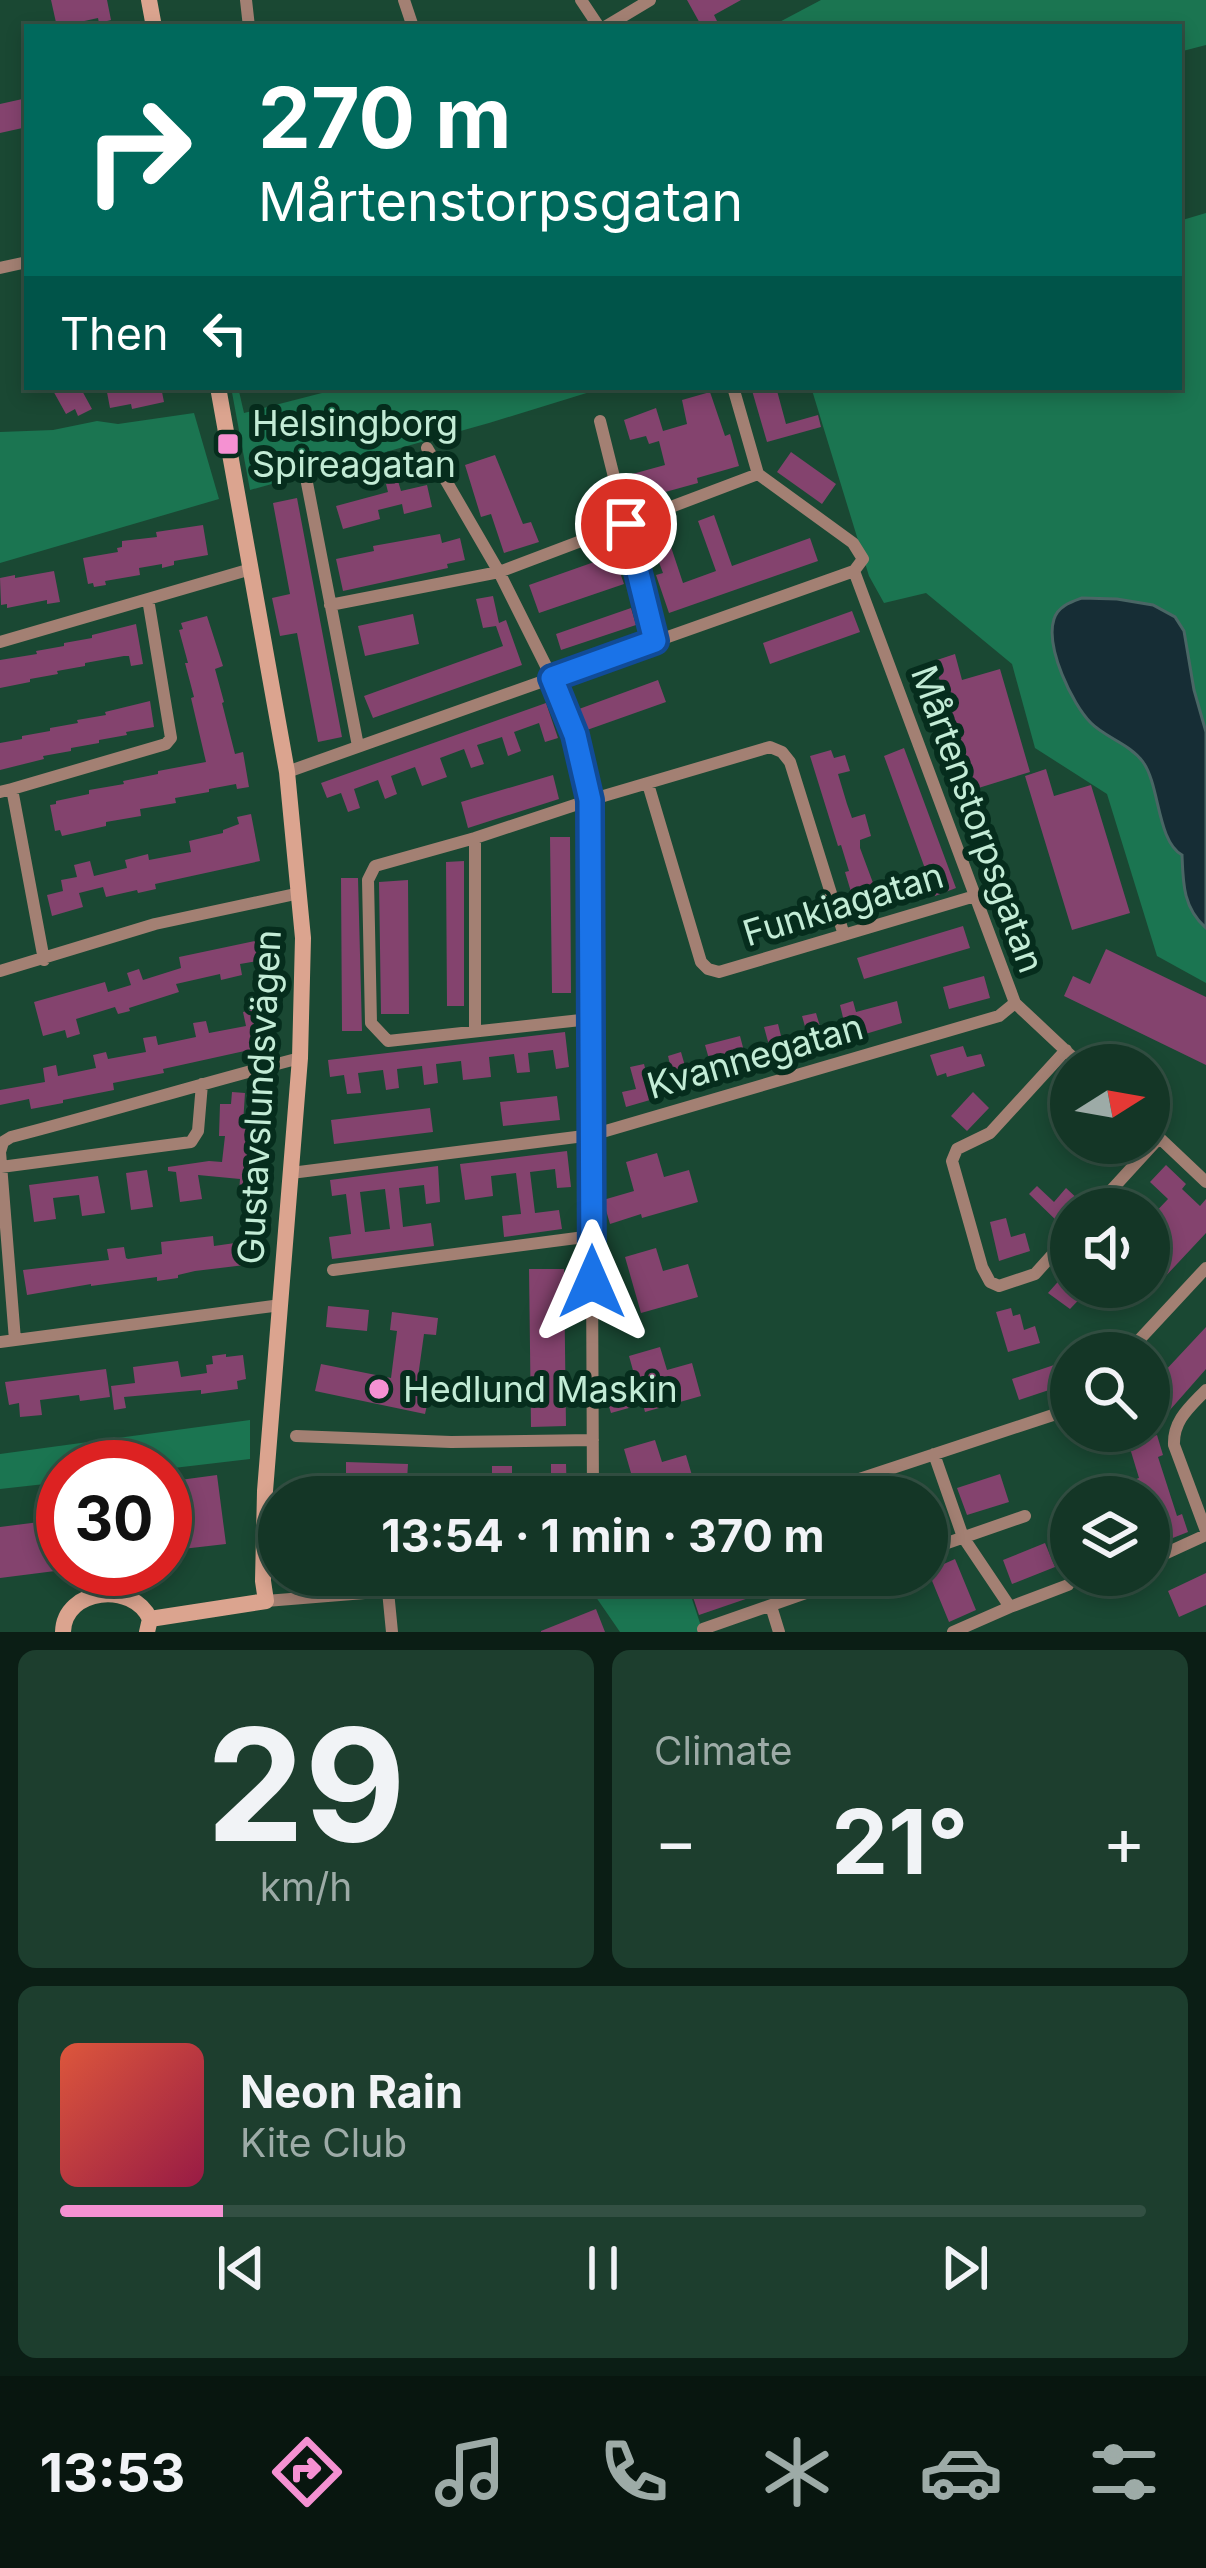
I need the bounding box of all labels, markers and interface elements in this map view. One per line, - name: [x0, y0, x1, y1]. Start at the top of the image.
- text: 270 m: [258, 67, 512, 168]
- icon: right: [60, 72, 216, 228]
- text: Mårtenstorpsgatan: [258, 169, 743, 234]
- icon: left: [192, 300, 258, 366]
- text: Then: [60, 306, 168, 361]
- place label: Helsingborg Spireagatan: [252, 401, 458, 486]
- marker: Helsingborg Spireagatan: [215, 431, 241, 457]
- pin: [575, 473, 677, 575]
- icon: arrive: [593, 491, 659, 557]
- street label: Mårtenstorpsgatan: [902, 660, 1054, 978]
- street label: Funkiagatan: [738, 853, 948, 955]
- street label: Gustavslundsvägen: [228, 929, 290, 1265]
- street label: Kvannegatan: [642, 1004, 868, 1108]
- north arrow: [1050, 1044, 1170, 1164]
- map controls: [1050, 1044, 1170, 1596]
- button: sound: [1050, 1188, 1170, 1308]
- position arrow: [529, 1219, 655, 1345]
- button: search: [1050, 1332, 1170, 1452]
- place label: Hedlund Maskin: [403, 1367, 678, 1411]
- marker: Hedlund Maskin: [366, 1376, 392, 1402]
- speed limit sign: 30: [36, 1440, 192, 1596]
- button: layers: [1050, 1476, 1170, 1596]
- text: 13:54 · 1 min · 370 m: [381, 1508, 825, 1563]
- text: 29: [206, 1690, 406, 1879]
- text: Climate: [654, 1727, 793, 1774]
- text: 21°: [832, 1787, 968, 1896]
- text: −: [654, 1801, 698, 1881]
- text: +: [1102, 1801, 1146, 1881]
- text: km/h: [260, 1863, 352, 1910]
- text: Neon Rain: [240, 2064, 463, 2119]
- text: Kite Club: [240, 2119, 407, 2166]
- icon: previous: [208, 2235, 274, 2301]
- icon: pause: [570, 2235, 636, 2301]
- icon: next: [932, 2235, 998, 2301]
- icon: directions: [265, 2430, 349, 2514]
- icon: music: [428, 2430, 512, 2514]
- icon: phone: [592, 2430, 676, 2514]
- icon: climate: [755, 2430, 839, 2514]
- icon: car: [919, 2430, 1003, 2514]
- icon: filters: [1082, 2430, 1166, 2514]
- text: 13:53: [40, 2440, 185, 2505]

